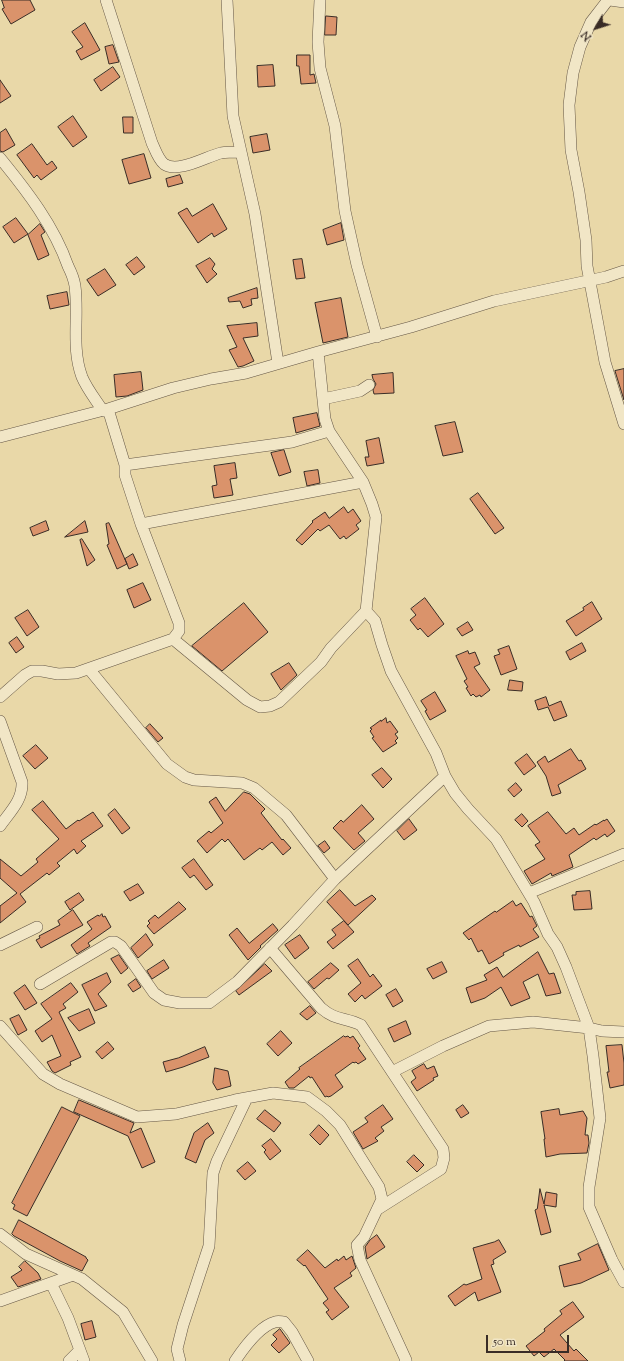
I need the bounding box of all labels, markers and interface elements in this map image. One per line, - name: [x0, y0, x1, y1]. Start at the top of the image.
- north arrow: [576, 8, 616, 48]
- text: N: [578, 27, 596, 44]
- scale bar: [488, 1327, 571, 1353]
- text: 50 m: [493, 1333, 516, 1351]

